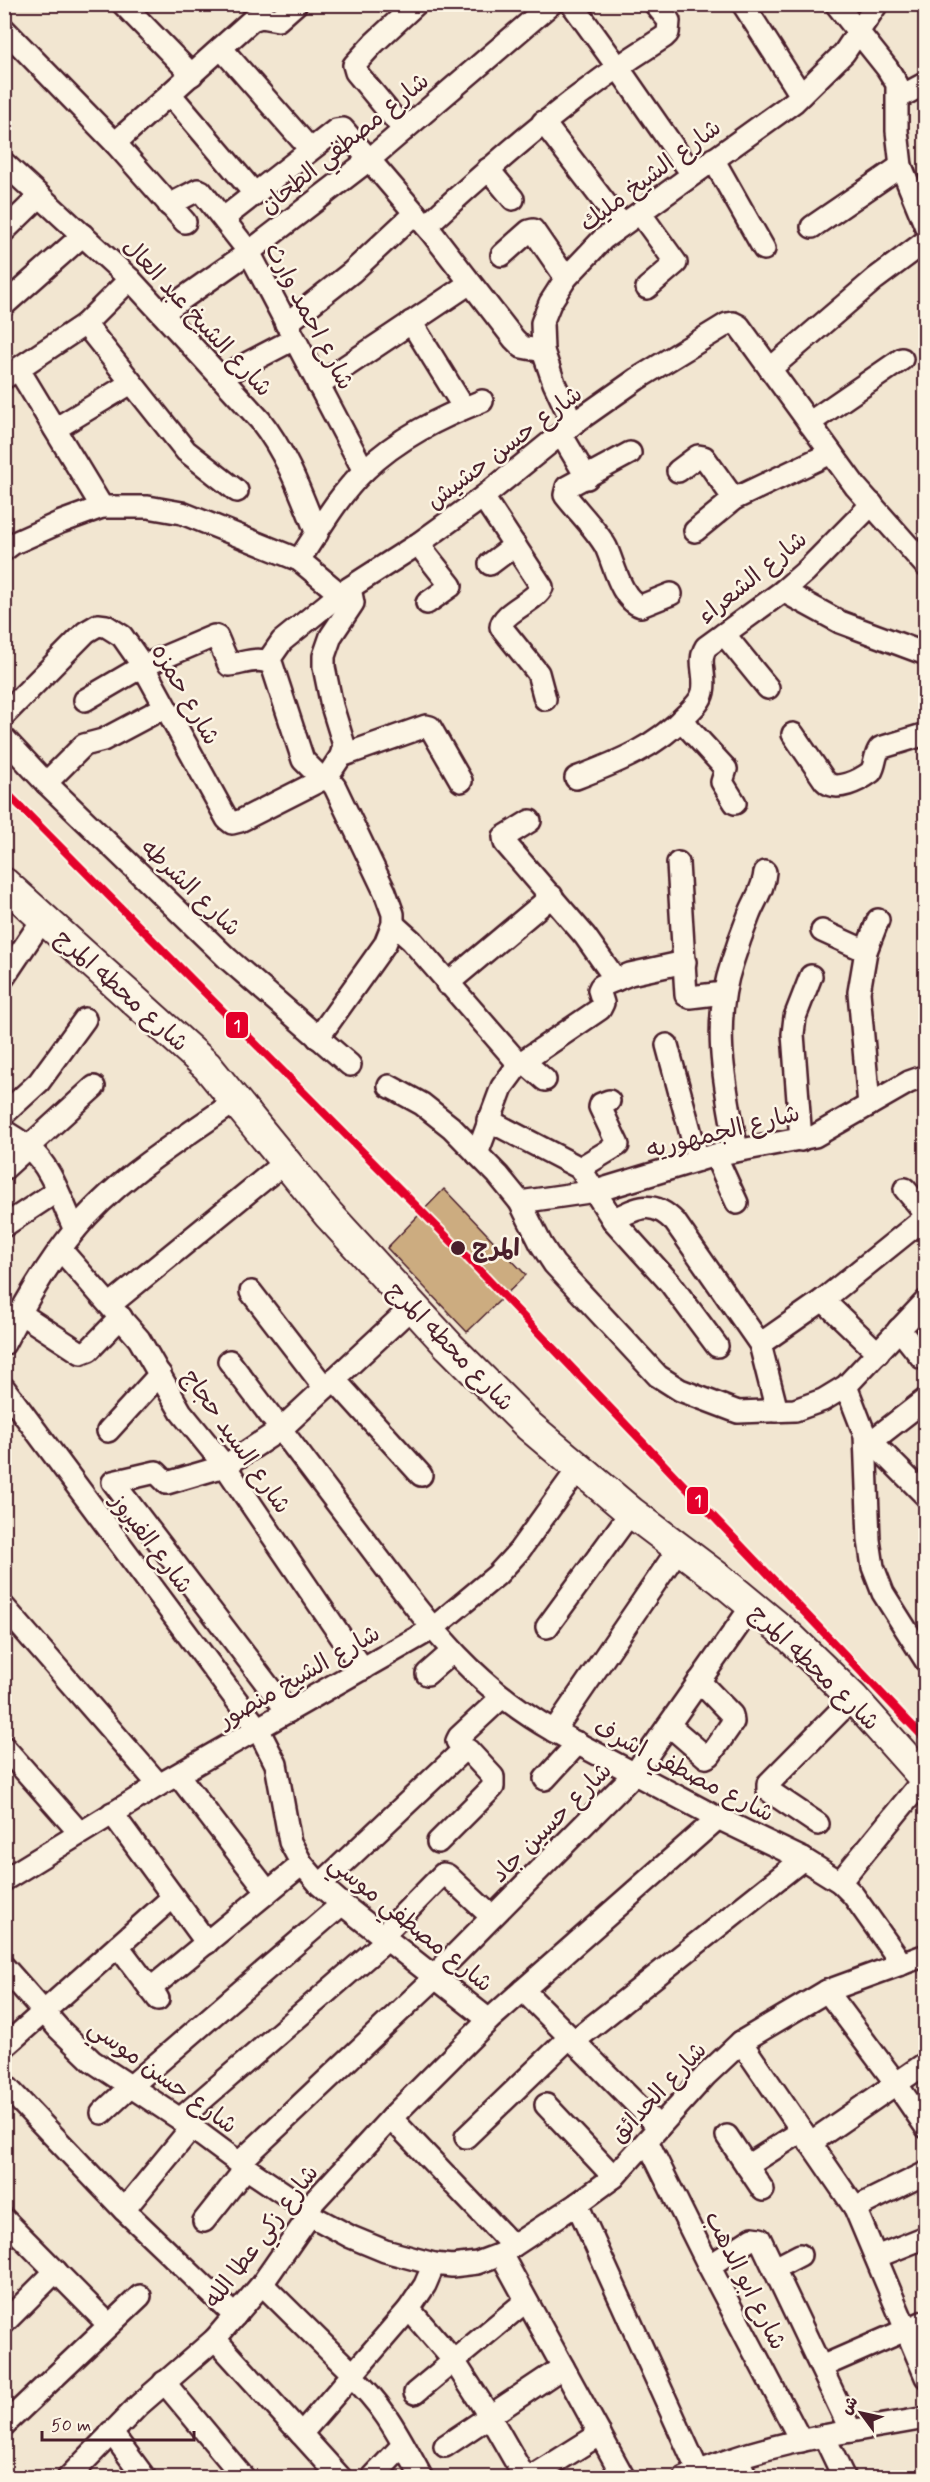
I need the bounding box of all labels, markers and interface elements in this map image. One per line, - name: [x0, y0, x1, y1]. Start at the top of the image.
- street label: شارع مصطفي الطحان: [254, 66, 439, 225]
- street label: شارع الشيخ مليك: [574, 113, 728, 240]
- street label: شارع الشيخ عبد العال: [115, 232, 279, 404]
- street label: شارع احمد وارث: [257, 238, 360, 396]
- street label: شارع حسن حشيش: [420, 379, 589, 517]
- street label: شارع الشعراء: [692, 525, 814, 632]
- street label: شارع حمزه: [143, 638, 226, 751]
- street label: شارع الشرطه: [133, 832, 247, 944]
- street label: شارع محطه المرج: [48, 923, 194, 1059]
- line badge: 1: [225, 1011, 249, 1039]
- text: 1: [233, 1016, 241, 1037]
- street label: شارع الجمهوريه: [644, 1098, 803, 1166]
- place label: المرج: [472, 1234, 520, 1265]
- marker: المرج: [449, 1239, 467, 1257]
- street label: شارع محطه المرج: [380, 1275, 520, 1419]
- street label: شارع السيد حجاج: [174, 1363, 297, 1520]
- street label: شارع الفيروز: [102, 1486, 199, 1601]
- line badge: 1: [686, 1486, 709, 1515]
- text: 1: [694, 1491, 702, 1512]
- street label: شارع محطه المرج: [742, 1598, 886, 1738]
- street label: شارع الشيخ منصور: [212, 1618, 386, 1737]
- street label: شارع مصطفي اشرف: [586, 1712, 779, 1834]
- street label: شارع حسين جاد: [485, 1756, 619, 1890]
- street label: شارع مصطفي موسي: [319, 1848, 499, 2003]
- street label: شارع حسن موسي: [79, 2013, 243, 2145]
- street label: شارع الحدائق: [604, 2036, 714, 2151]
- street label: شارع زكي عطا الله: [198, 2159, 330, 2317]
- street label: شارع ابو الدهب: [696, 2206, 793, 2355]
- north arrow: [831, 2383, 891, 2443]
- text: ش: [836, 2393, 863, 2419]
- scale bar: [42, 2404, 194, 2442]
- text: 50 m: [51, 2414, 91, 2438]

